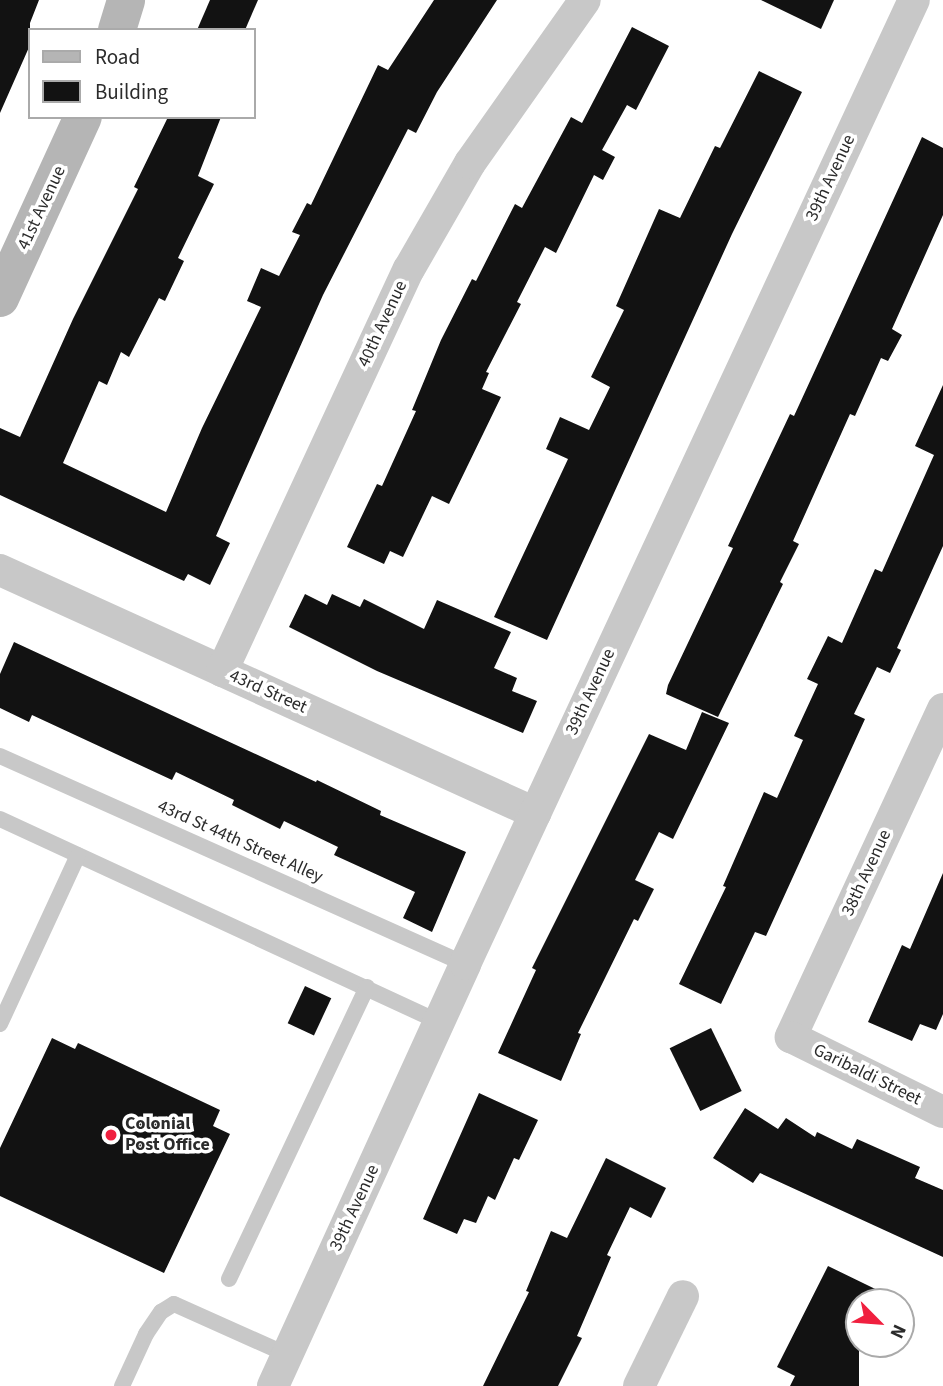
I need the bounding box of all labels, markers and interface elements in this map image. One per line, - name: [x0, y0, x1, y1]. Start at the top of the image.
- legend: [28, 28, 256, 119]
- text: Road: [95, 42, 140, 72]
- text: Building: [95, 77, 168, 107]
- street label: 39th Avenue: [802, 131, 860, 225]
- street label: 41st Avenue: [13, 163, 71, 253]
- street label: 40th Avenue: [354, 277, 412, 371]
- street label: 39th Avenue: [562, 645, 620, 739]
- street label: 43rd Street: [226, 665, 310, 719]
- street label: 43rd St 44th Street Alley: [154, 796, 326, 888]
- street label: 38th Avenue: [838, 826, 896, 920]
- street label: Garibaldi Street: [810, 1040, 924, 1110]
- place label: Colonial Post Office: [125, 1114, 210, 1156]
- marker: Colonial Post Office: [103, 1127, 119, 1143]
- street label: 39th Avenue: [326, 1161, 384, 1255]
- north arrow: [845, 1288, 915, 1358]
- text: N: [883, 1320, 913, 1343]

